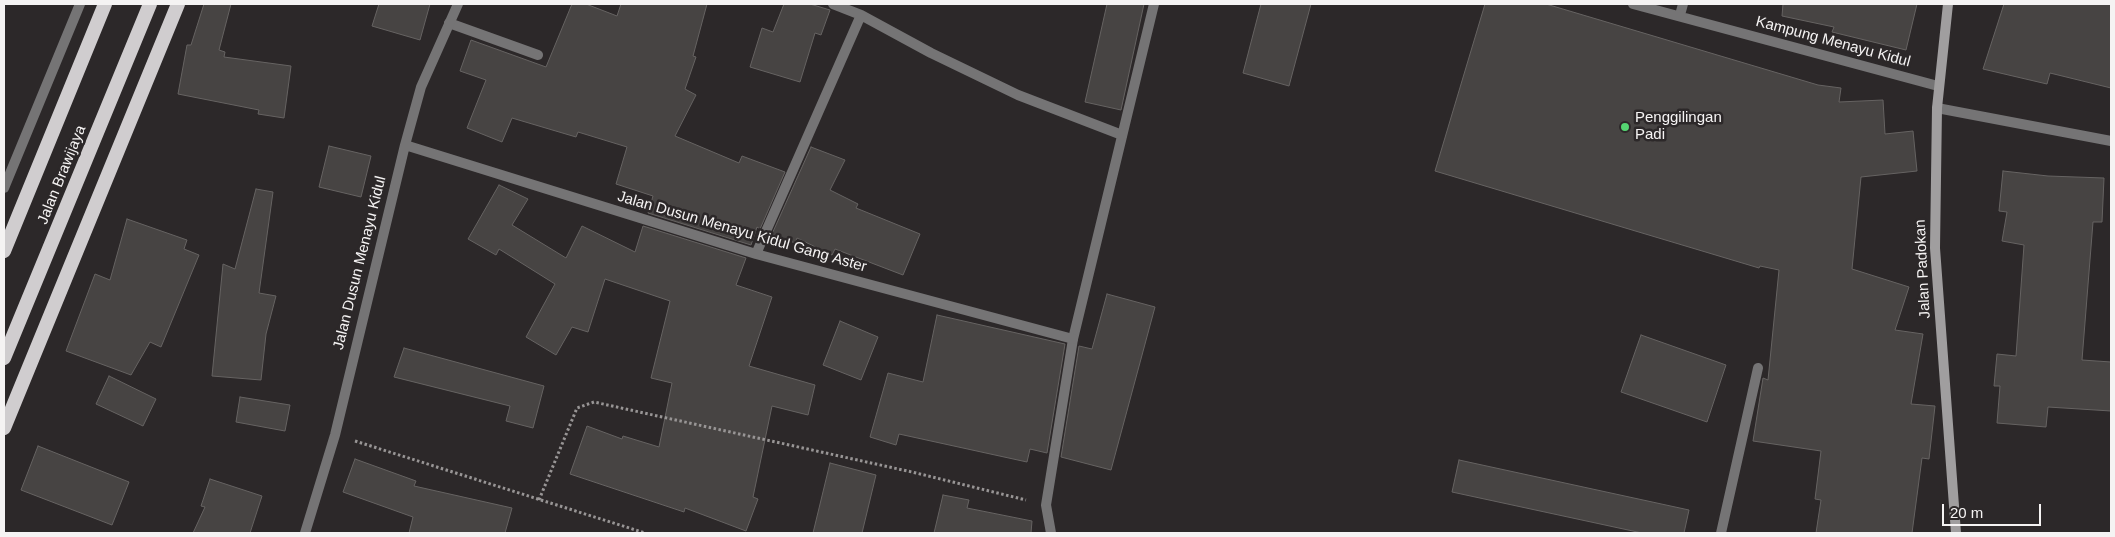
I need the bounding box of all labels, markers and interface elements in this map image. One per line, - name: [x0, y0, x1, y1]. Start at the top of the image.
- street label: Kampung Menayu Kidul: [1754, 13, 1912, 71]
- place label: Penggilingan Padi: [1635, 109, 1722, 144]
- marker: Penggilingan Padi: [1619, 121, 1631, 133]
- street label: Jalan Brawijaya: [34, 123, 90, 227]
- street label: Jalan Dusun Menayu Kidul: [330, 174, 390, 352]
- street label: Jalan Dusun Menayu Kidul Gang Aster: [615, 188, 869, 276]
- street label: Jalan Padokan: [1911, 219, 1935, 319]
- scale bar: [1945, 494, 2044, 526]
- text: 20 m: [1950, 504, 1983, 521]

